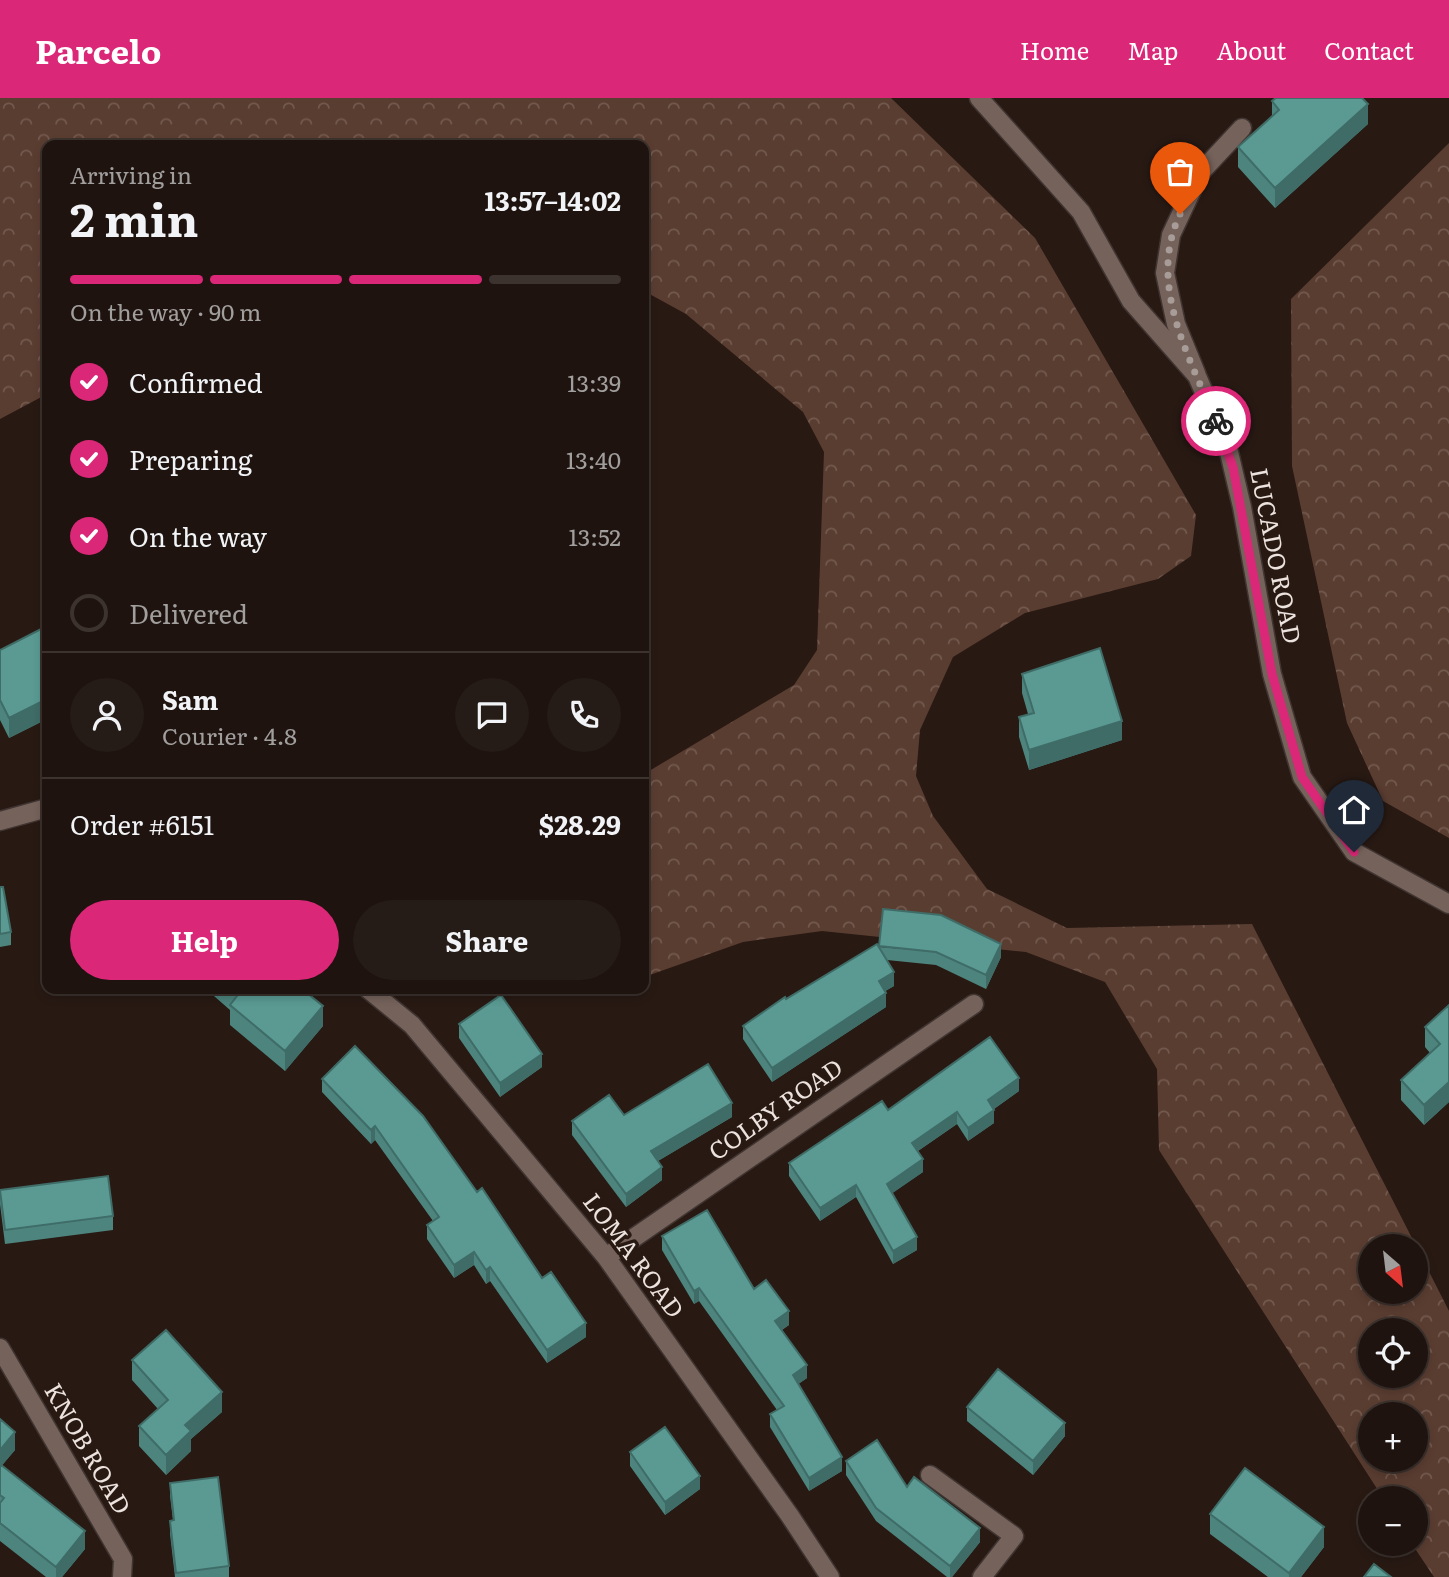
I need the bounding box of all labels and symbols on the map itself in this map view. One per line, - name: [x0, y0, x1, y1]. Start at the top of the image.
- pin: [1150, 142, 1210, 214]
- courier: [1181, 386, 1251, 456]
- street label: LUCADO ROAD: [1243, 465, 1312, 646]
- pin: [1324, 780, 1384, 852]
- street label: COLBY ROAD: [700, 1049, 849, 1167]
- street label: LOMA ROAD: [576, 1185, 694, 1324]
- north arrow: [1358, 1234, 1428, 1304]
- street label: KNOB ROAD: [37, 1376, 141, 1520]

